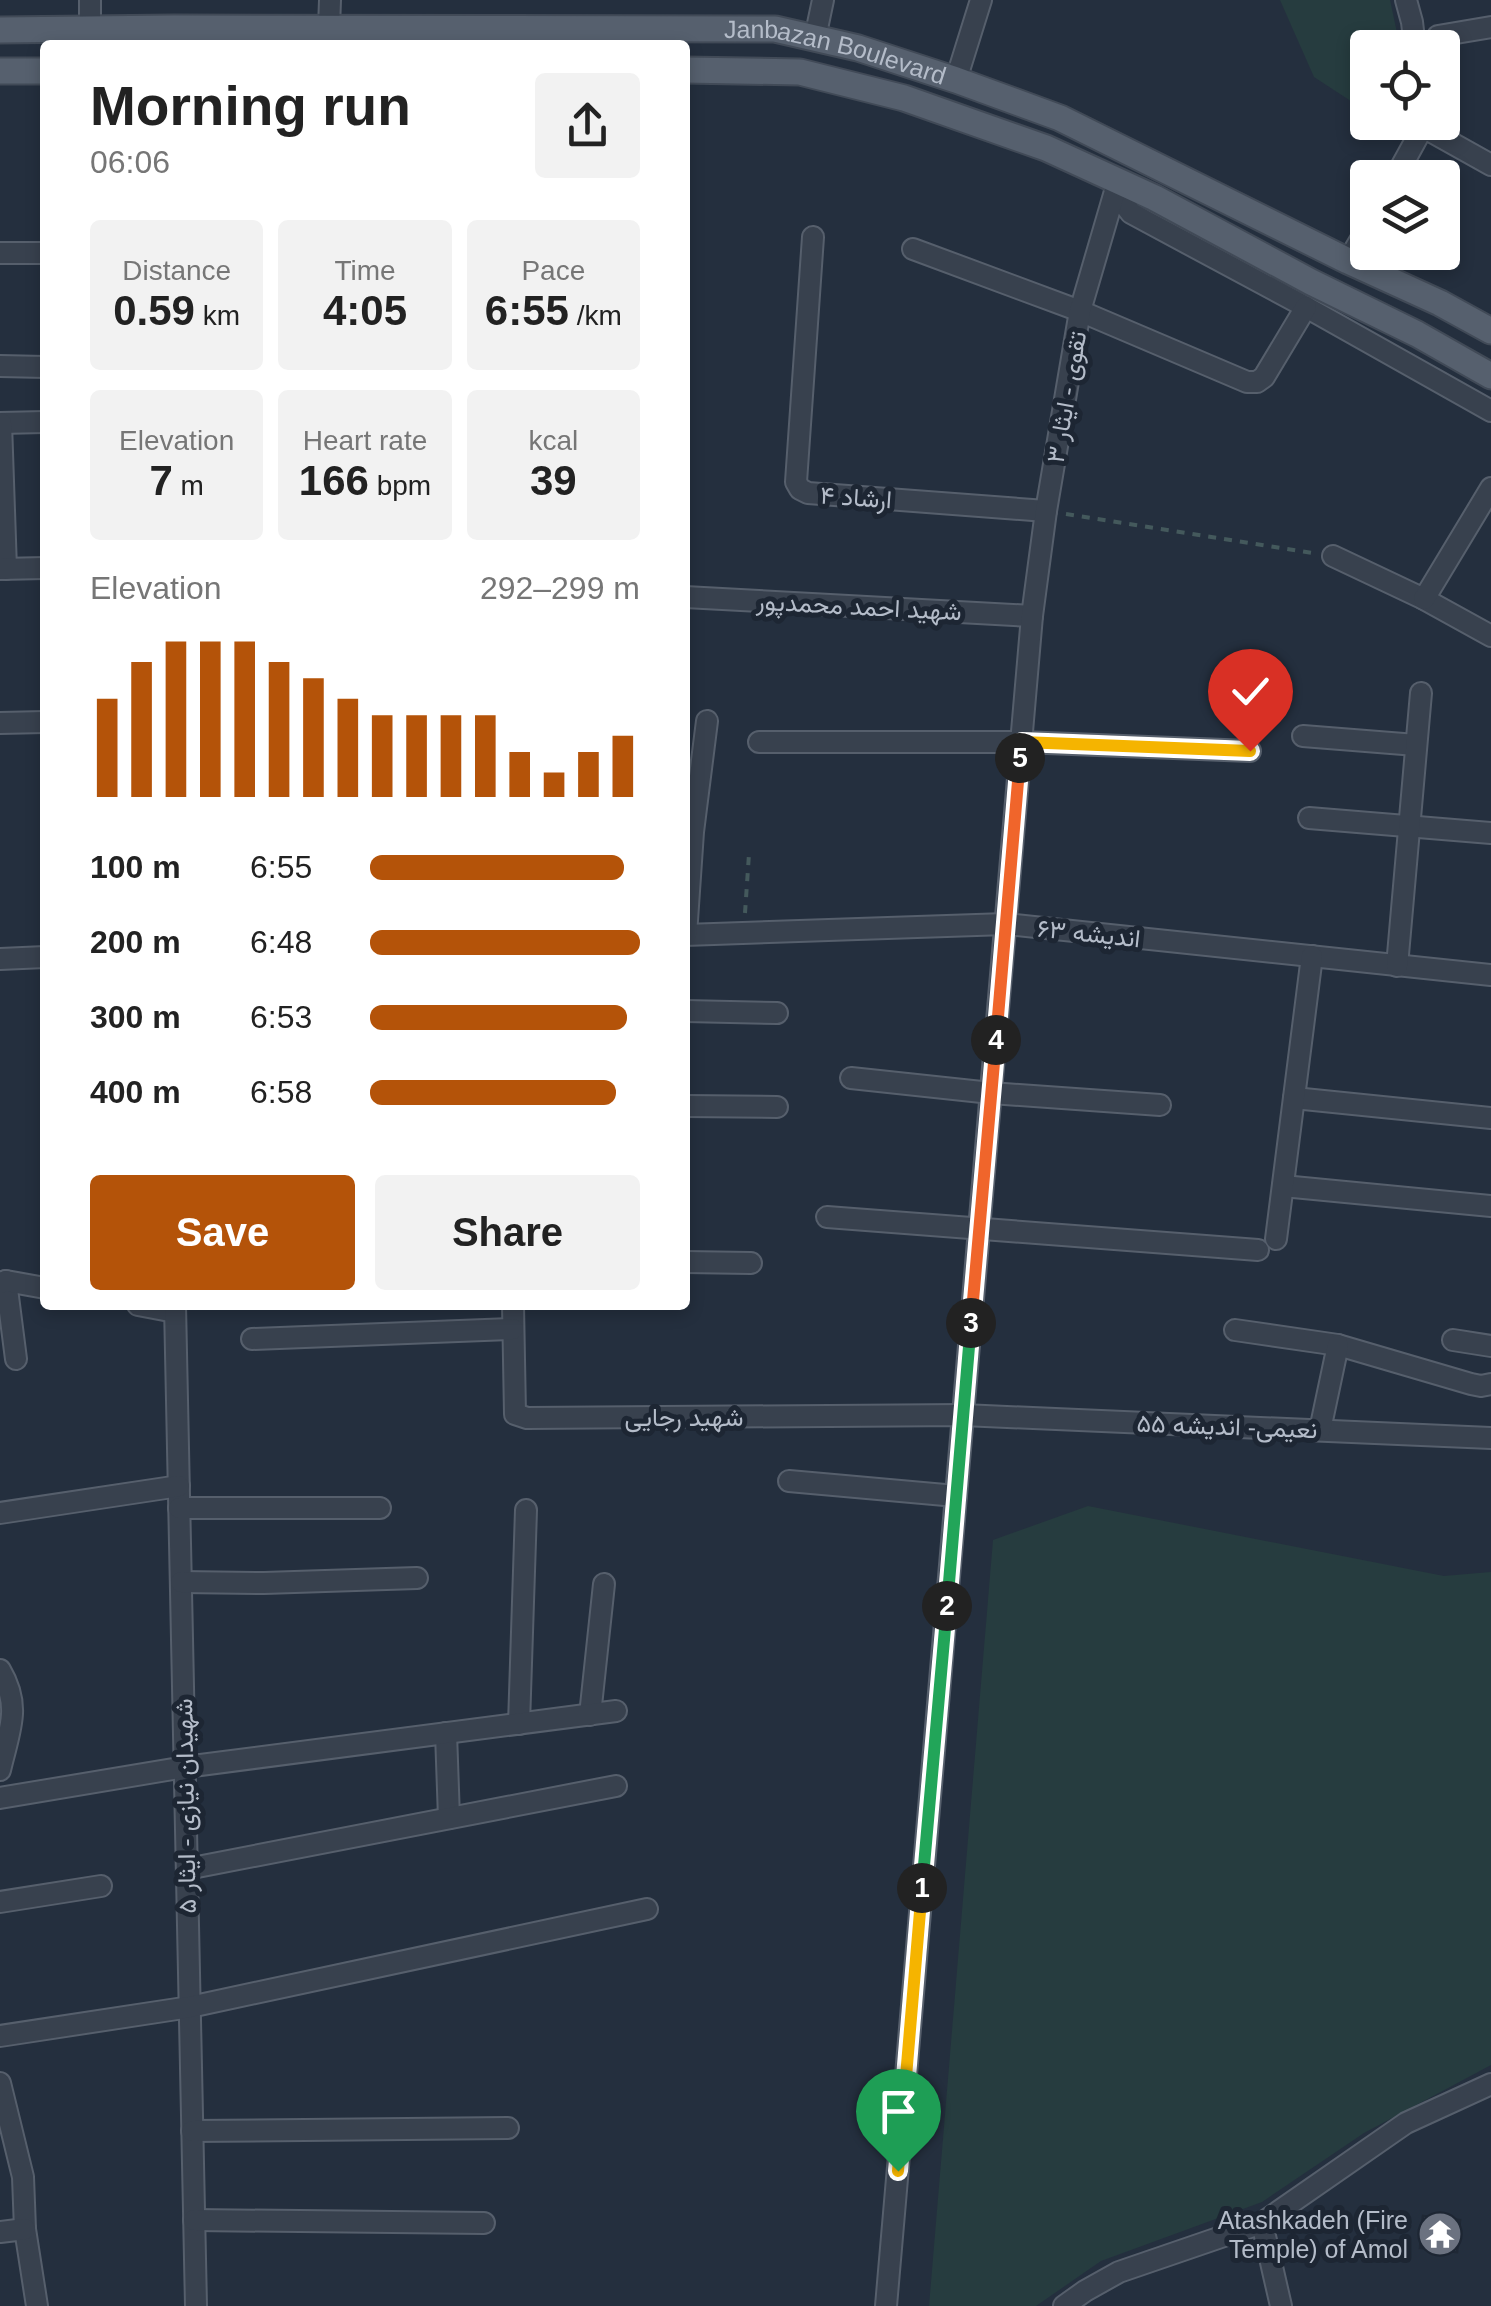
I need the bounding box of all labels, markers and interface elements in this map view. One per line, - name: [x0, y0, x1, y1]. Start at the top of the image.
- street label: Janbazan Boulevard: [724, 15, 950, 90]
- map controls: [1350, 30, 1460, 270]
- button: locate: [1350, 30, 1460, 140]
- button: share: [535, 73, 640, 178]
- text: Morning run: [90, 75, 411, 137]
- text: 06:06: [90, 144, 170, 180]
- button: layers: [1350, 160, 1460, 270]
- text: Distance: [122, 255, 231, 286]
- text: Time: [334, 255, 396, 286]
- text: Pace: [521, 255, 585, 286]
- text: 0.59: [113, 287, 195, 334]
- text: 4:05: [323, 287, 407, 334]
- text: 6:55: [485, 287, 569, 334]
- text: km: [195, 300, 240, 331]
- text: /km: [569, 300, 622, 331]
- street label: تقوی - ایثار ۳: [1041, 329, 1093, 465]
- text: Elevation: [119, 425, 234, 456]
- text: Heart rate: [303, 425, 427, 456]
- text: kcal: [528, 425, 578, 456]
- text: 7: [149, 457, 173, 504]
- text: 166: [299, 457, 369, 504]
- text: 39: [530, 457, 577, 504]
- text: m: [173, 470, 204, 501]
- text: bpm: [369, 470, 431, 501]
- street label: ارشاد ۴: [819, 481, 893, 515]
- text: Elevation: [90, 570, 222, 606]
- text: 292–299 m: [480, 570, 640, 606]
- street label: شهید احمد محمدپور: [755, 587, 962, 628]
- pin: [1208, 649, 1293, 752]
- icon: check: [1223, 664, 1278, 719]
- pin: 5: [995, 733, 1045, 783]
- text: 5: [1012, 742, 1028, 773]
- text: 100 m: [90, 849, 181, 885]
- text: 6:55: [250, 849, 312, 885]
- street label: اندیشه ۶۳: [1036, 914, 1142, 953]
- text: 200 m: [90, 924, 181, 960]
- text: 6:48: [250, 924, 312, 960]
- text: 300 m: [90, 999, 181, 1035]
- text: 6:53: [250, 999, 312, 1035]
- pin: 4: [971, 1015, 1021, 1065]
- text: 4: [988, 1024, 1004, 1055]
- text: 400 m: [90, 1074, 181, 1110]
- text: 6:58: [250, 1074, 312, 1110]
- button: Save: [90, 1175, 355, 1290]
- button: Share: [375, 1175, 640, 1290]
- pin: 3: [946, 1298, 996, 1348]
- text: 3: [963, 1307, 979, 1338]
- street label: شهید رجایی: [625, 1403, 743, 1433]
- street label: نعیمی- اندیشه ۵۵: [1136, 1409, 1318, 1445]
- pin: 2: [922, 1581, 972, 1631]
- text: 2: [939, 1590, 955, 1621]
- street label: شهیدان نیازی - ایثار ۵: [169, 1698, 203, 1914]
- pin: 1: [897, 1863, 947, 1913]
- text: 1: [914, 1872, 930, 1903]
- pin: [856, 2069, 941, 2172]
- icon: arrive: [871, 2084, 926, 2139]
- place label: Atashkadeh (Fire Temple) of Amol: [1218, 2206, 1408, 2263]
- temple icon: Atashkadeh (Fire Temple) of Amol: [1417, 2211, 1463, 2257]

